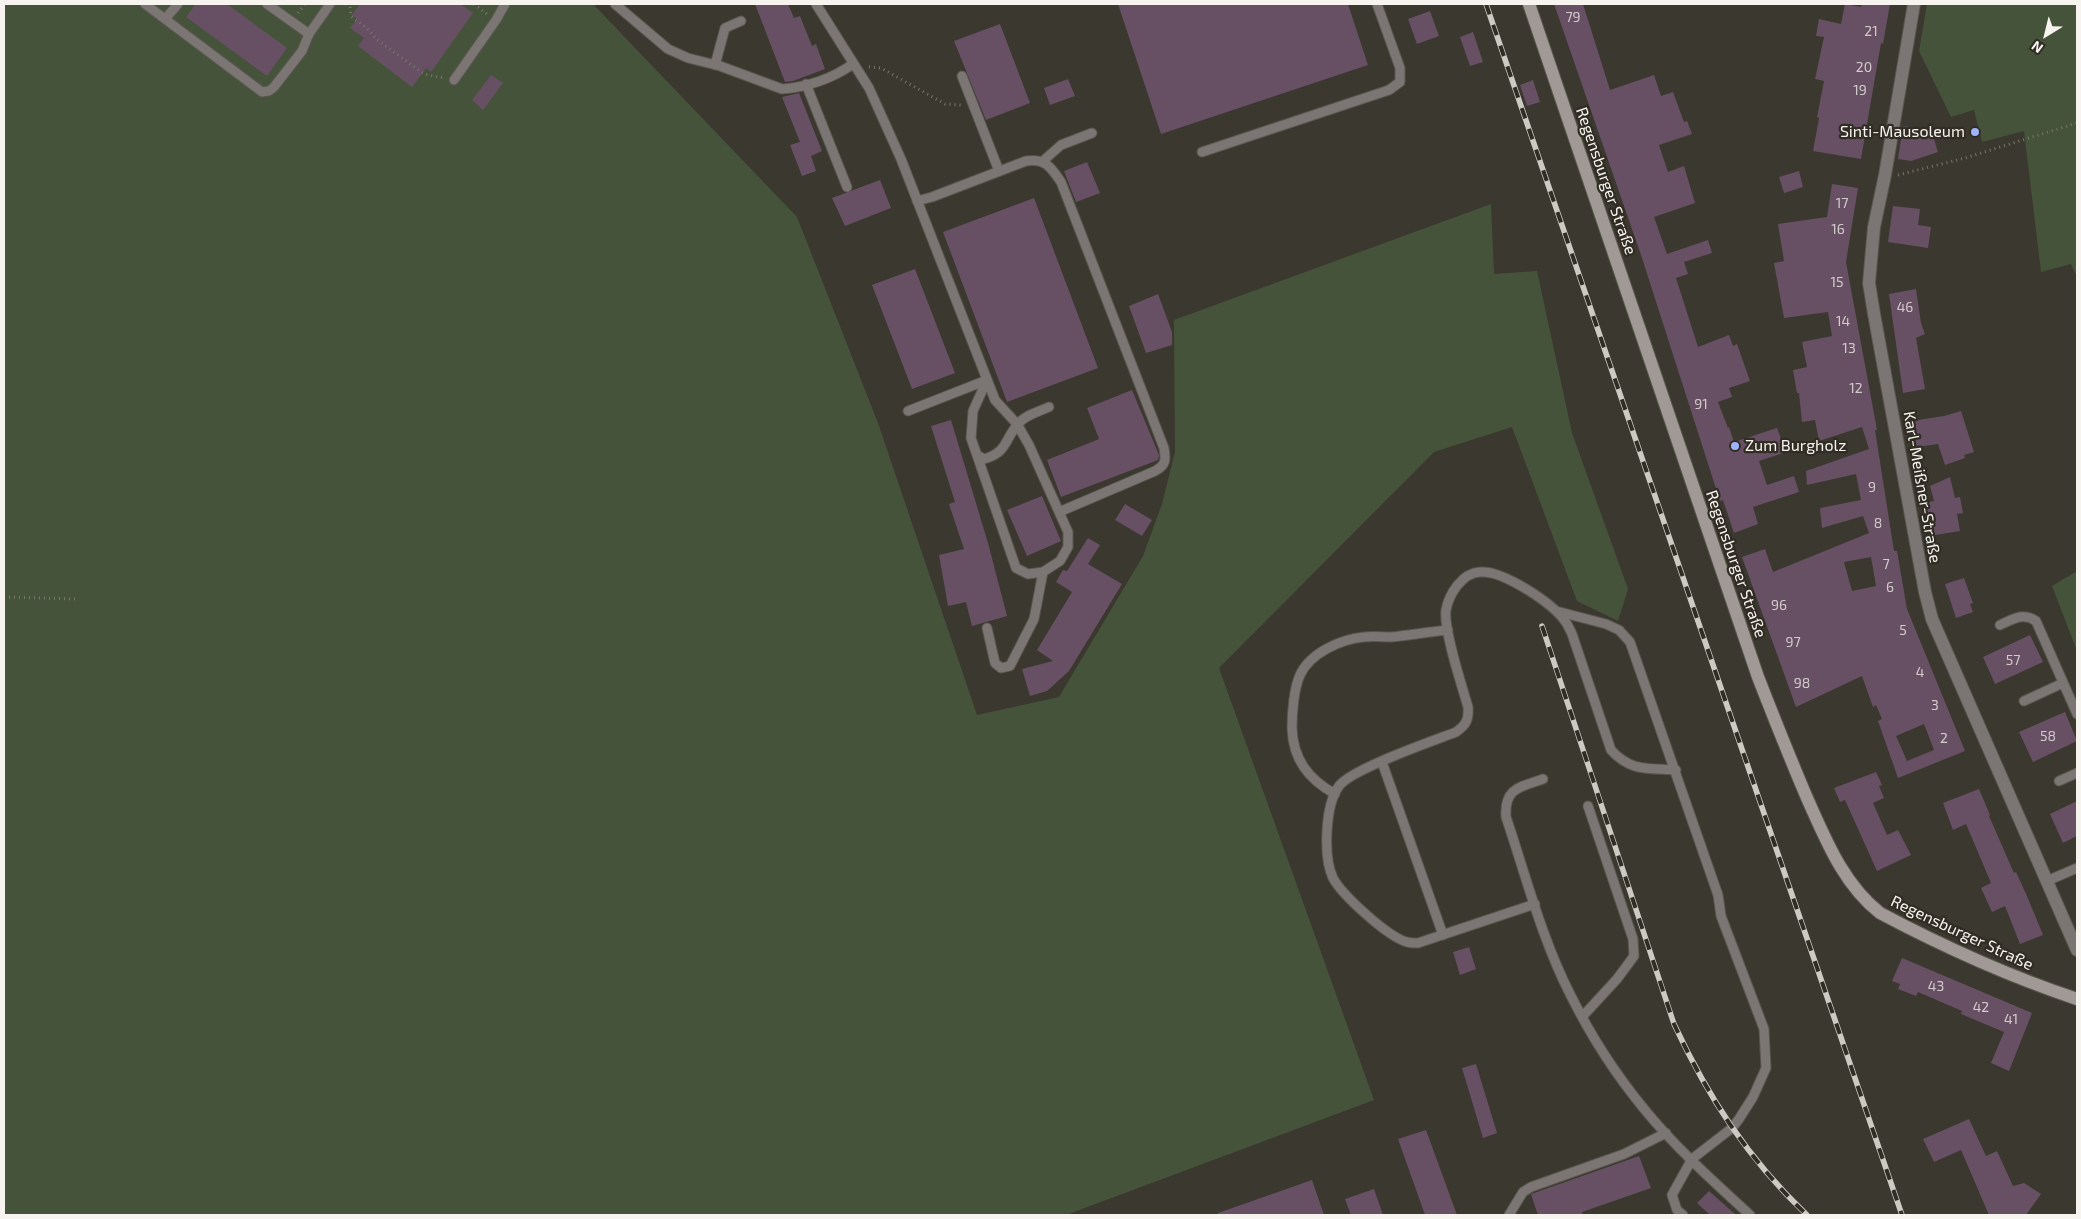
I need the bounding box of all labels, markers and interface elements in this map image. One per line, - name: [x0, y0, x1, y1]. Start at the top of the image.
- house number: 79: [1565, 9, 1581, 25]
- north arrow: [2021, 10, 2071, 60]
- house number: 21: [1864, 23, 1878, 39]
- text: N: [2028, 38, 2046, 57]
- house number: 20: [1856, 59, 1872, 75]
- house number: 19: [1853, 82, 1867, 98]
- street label: Regensburger Straße: [1572, 105, 1640, 257]
- place label: Sinti-Mausoleum: [1840, 122, 1965, 142]
- marker: Sinti-Mausoleum: [1969, 126, 1981, 138]
- house number: 17: [1836, 195, 1848, 211]
- house number: 16: [1831, 221, 1845, 237]
- house number: 15: [1830, 274, 1844, 290]
- house number: 46: [1897, 299, 1913, 315]
- house number: 14: [1836, 313, 1850, 329]
- house number: 13: [1842, 340, 1856, 356]
- house number: 12: [1849, 380, 1863, 396]
- house number: 91: [1694, 396, 1708, 412]
- street label: Karl-Meißner-Straße: [1899, 410, 1945, 564]
- place label: Zum Burgholz: [1745, 436, 1846, 456]
- marker: Zum Burgholz: [1729, 440, 1741, 452]
- house number: 9: [1868, 479, 1876, 495]
- street label: Regensburger Straße: [1702, 488, 1770, 640]
- house number: 8: [1874, 515, 1882, 531]
- house number: 7: [1882, 556, 1890, 572]
- house number: 6: [1886, 579, 1894, 595]
- house number: 96: [1771, 597, 1787, 613]
- house number: 5: [1899, 622, 1907, 638]
- house number: 97: [1785, 634, 1801, 650]
- house number: 57: [2006, 652, 2020, 668]
- house number: 4: [1916, 664, 1924, 680]
- house number: 98: [1794, 675, 1810, 691]
- house number: 3: [1931, 697, 1939, 713]
- house number: 58: [2040, 728, 2056, 744]
- house number: 2: [1940, 730, 1948, 746]
- street label: Regensburger Straße: [1888, 892, 2036, 974]
- house number: 43: [1928, 978, 1944, 994]
- house number: 42: [1973, 999, 1989, 1015]
- house number: 41: [2004, 1011, 2018, 1027]

